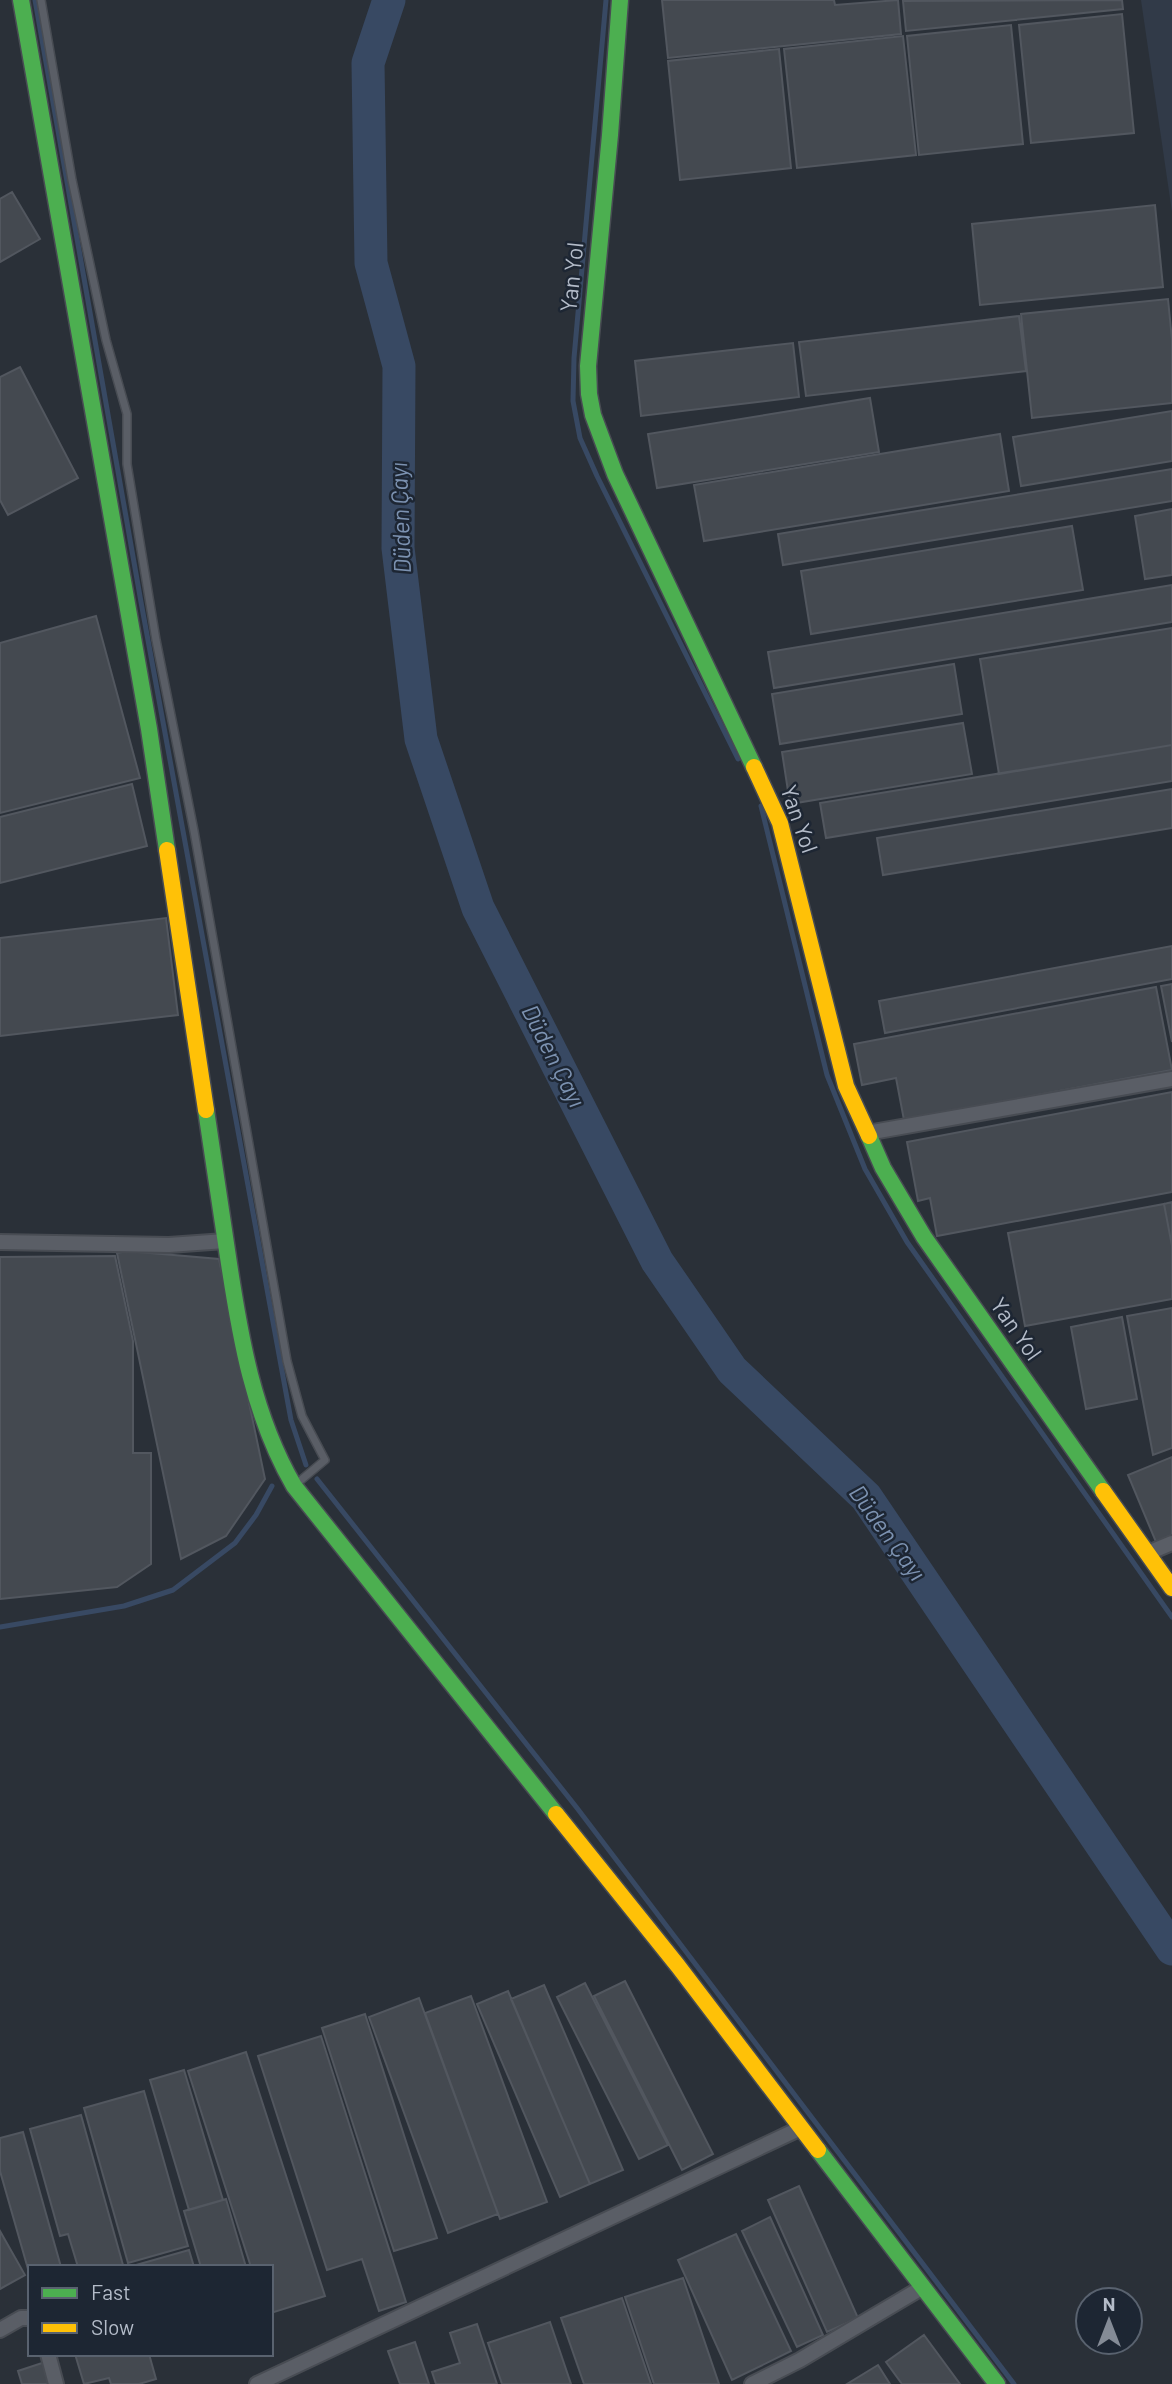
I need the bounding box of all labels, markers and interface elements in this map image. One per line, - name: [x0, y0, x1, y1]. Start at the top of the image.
- street label: Yan Yol: [553, 241, 589, 313]
- water label: Düden Çayı: [383, 462, 416, 574]
- street label: Yan Yol: [775, 781, 825, 856]
- water label: Düden Çayı: [516, 999, 593, 1111]
- street label: Yan Yol: [985, 1292, 1048, 1365]
- water label: Düden Çayı: [844, 1479, 933, 1586]
- legend: [28, 2265, 273, 2356]
- text: Fast: [91, 2279, 131, 2304]
- north arrow: [1074, 2286, 1144, 2356]
- text: N: [1103, 2292, 1115, 2315]
- text: Slow: [91, 2314, 134, 2339]

